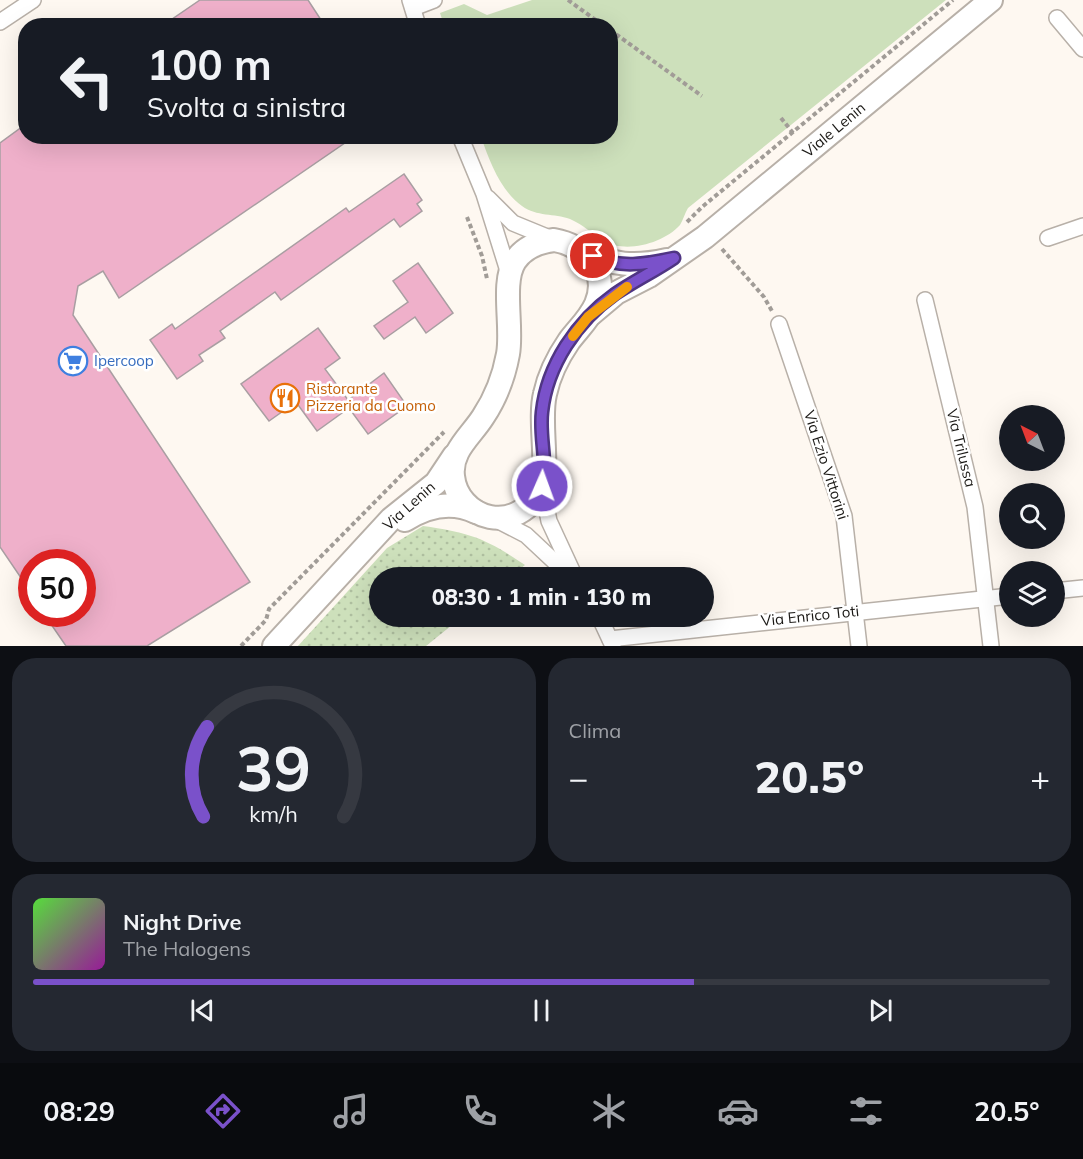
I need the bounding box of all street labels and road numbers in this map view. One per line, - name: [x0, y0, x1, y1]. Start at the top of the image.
- street label: Viale Lenin: [798, 98, 869, 161]
- street label: Via Trilussa: [943, 407, 980, 489]
- street label: Via Ezio Vittorini: [800, 408, 853, 522]
- street label: Via Lenin: [378, 477, 439, 534]
- street label: Via Enrico Toti: [760, 601, 860, 630]

